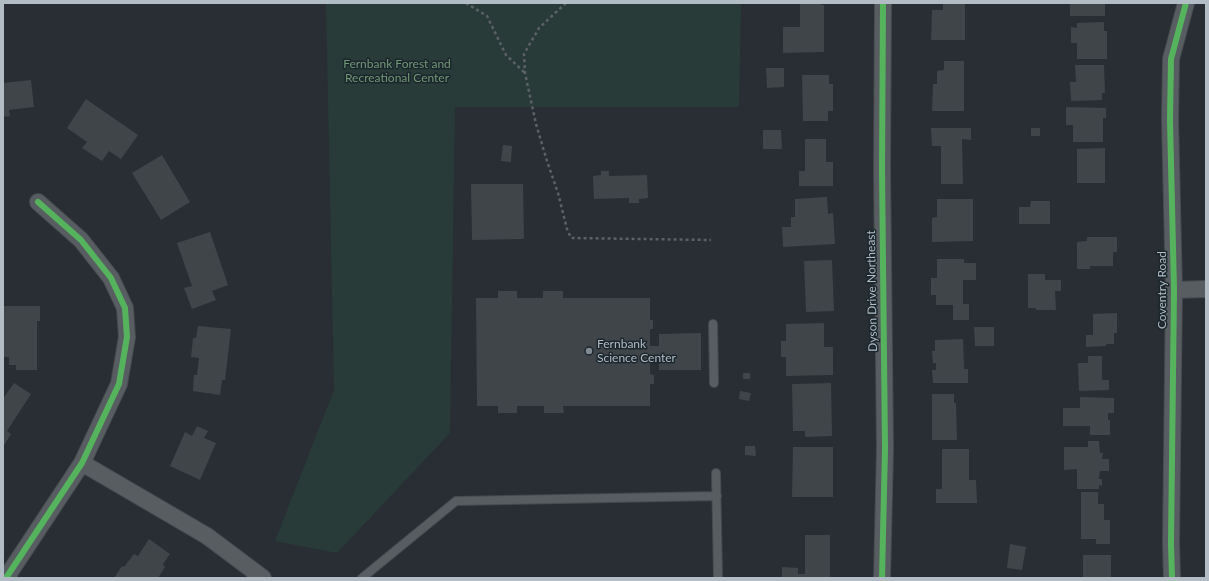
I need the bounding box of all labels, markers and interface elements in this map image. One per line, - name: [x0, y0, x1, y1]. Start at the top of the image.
- park label: Fernbank Forest and Recreational Center: [343, 57, 451, 85]
- street label: Dyson Drive Northeast: [864, 230, 880, 352]
- street label: Coventry Road: [1155, 251, 1169, 329]
- place label: Fernbank Science Center: [597, 337, 676, 365]
- marker: Fernbank Science Center: [584, 346, 594, 356]

